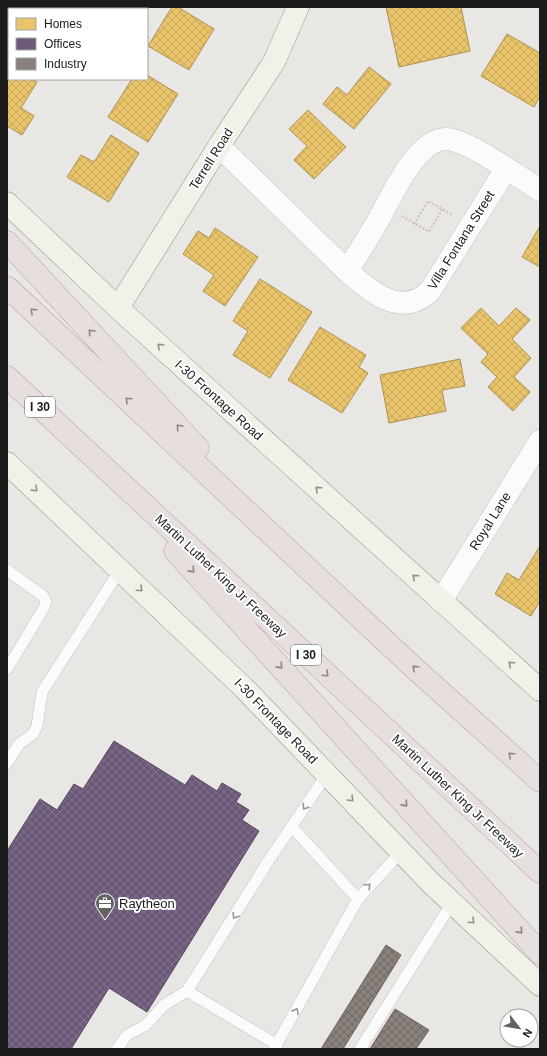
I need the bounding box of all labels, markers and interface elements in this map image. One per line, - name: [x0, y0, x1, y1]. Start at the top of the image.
- legend: [8, 8, 148, 80]
- text: Homes: [44, 17, 82, 31]
- text: Offices: [44, 37, 81, 51]
- text: Industry: [44, 57, 87, 71]
- street label: Terrell Road: [186, 125, 236, 193]
- street label: Villa Fontana Street: [424, 187, 498, 292]
- one-way arrow: [30, 308, 38, 316]
- one-way arrow: [88, 329, 96, 337]
- one-way arrow: [157, 344, 164, 351]
- street label: I-30 Frontage Road: [172, 357, 266, 443]
- road number: I 30: [25, 397, 55, 417]
- one-way arrow: [125, 397, 133, 405]
- one-way arrow: [177, 424, 184, 432]
- one-way arrow: [30, 485, 38, 492]
- one-way arrow: [315, 487, 323, 494]
- street label: Royal Lane: [466, 489, 514, 553]
- street label: Martin Luther King Jr Freeway: [152, 511, 290, 641]
- one-way arrow: [188, 565, 195, 573]
- one-way arrow: [412, 574, 419, 581]
- one-way arrow: [135, 584, 142, 591]
- road number: I 30: [291, 645, 321, 665]
- one-way arrow: [275, 661, 282, 669]
- one-way arrow: [508, 661, 516, 669]
- one-way arrow: [412, 665, 419, 672]
- one-way arrow: [321, 669, 329, 676]
- street label: I-30 Frontage Road: [231, 675, 321, 767]
- street label: Martin Luther King Jr Freeway: [389, 731, 527, 861]
- one-way arrow: [508, 752, 516, 759]
- one-way arrow: [346, 794, 353, 802]
- one-way arrow: [400, 799, 407, 807]
- one-way arrow: [302, 803, 310, 810]
- one-way arrow: [363, 883, 371, 891]
- office icon: Raytheon: [94, 892, 116, 920]
- place label: Raytheon: [119, 896, 175, 911]
- one-way arrow: [232, 912, 239, 919]
- one-way arrow: [467, 916, 475, 924]
- one-way arrow: [516, 927, 523, 934]
- one-way arrow: [291, 1008, 298, 1015]
- north arrow: [499, 1008, 539, 1048]
- text: N: [520, 1027, 535, 1040]

